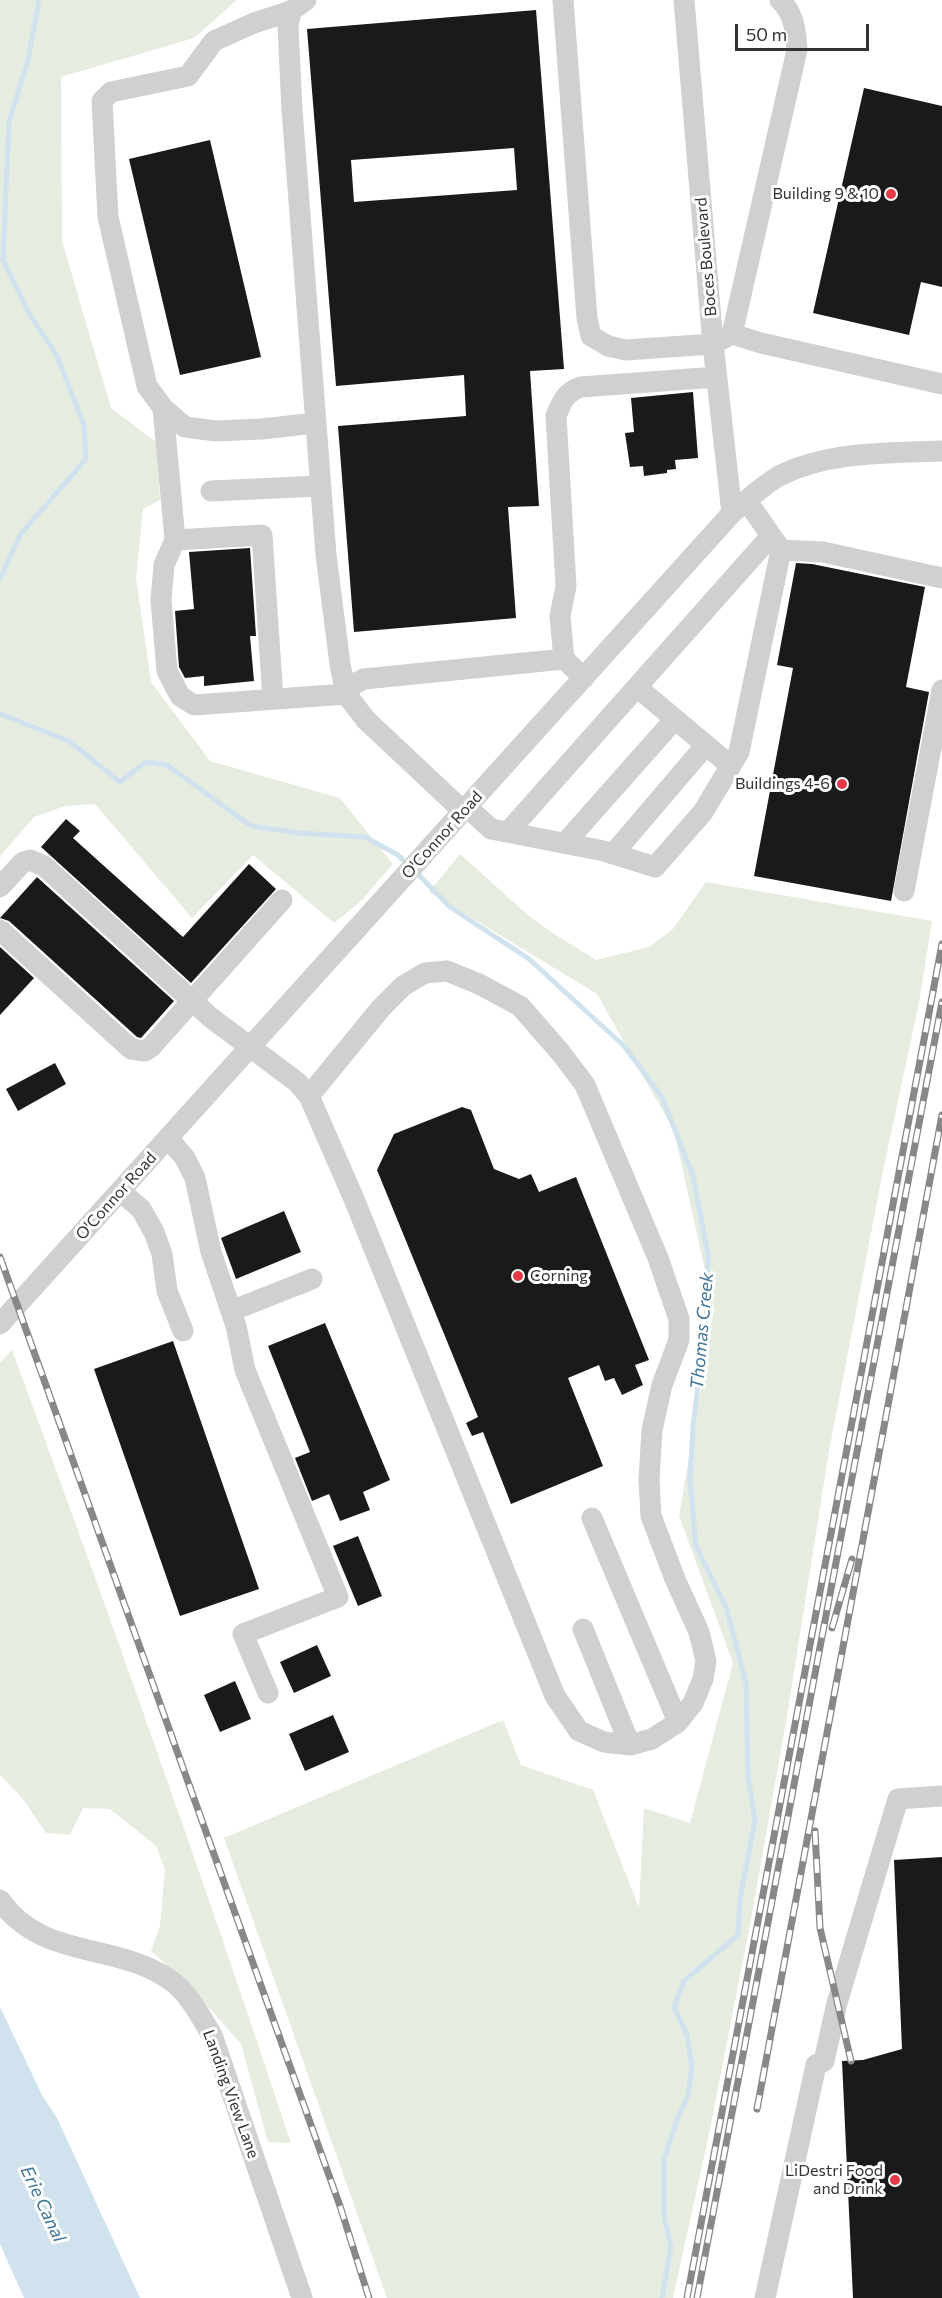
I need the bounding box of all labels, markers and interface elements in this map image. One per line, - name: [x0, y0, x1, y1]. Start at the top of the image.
- scale bar: [738, 12, 872, 50]
- text: 50 m: [746, 23, 787, 45]
- place label: Building 9 & 10: [772, 184, 879, 204]
- marker: Building 9 & 10: [884, 187, 898, 201]
- street label: Boces Boulevard: [691, 197, 721, 317]
- place label: Buildings 4-6: [735, 774, 830, 794]
- marker: Buildings 4-6: [835, 777, 849, 791]
- street label: O'Connor Road: [398, 787, 486, 883]
- street label: O'Connor Road: [72, 1148, 160, 1244]
- place label: Corning: [530, 1266, 588, 1286]
- marker: Corning: [511, 1269, 525, 1283]
- water label: Thomas Creek: [686, 1272, 718, 1390]
- street label: Landing View Lane: [199, 2027, 263, 2161]
- place label: LiDestri Food and Drink: [785, 2161, 883, 2199]
- water label: Erie Canal: [16, 2163, 70, 2245]
- marker: LiDestri Food and Drink: [888, 2173, 902, 2187]

